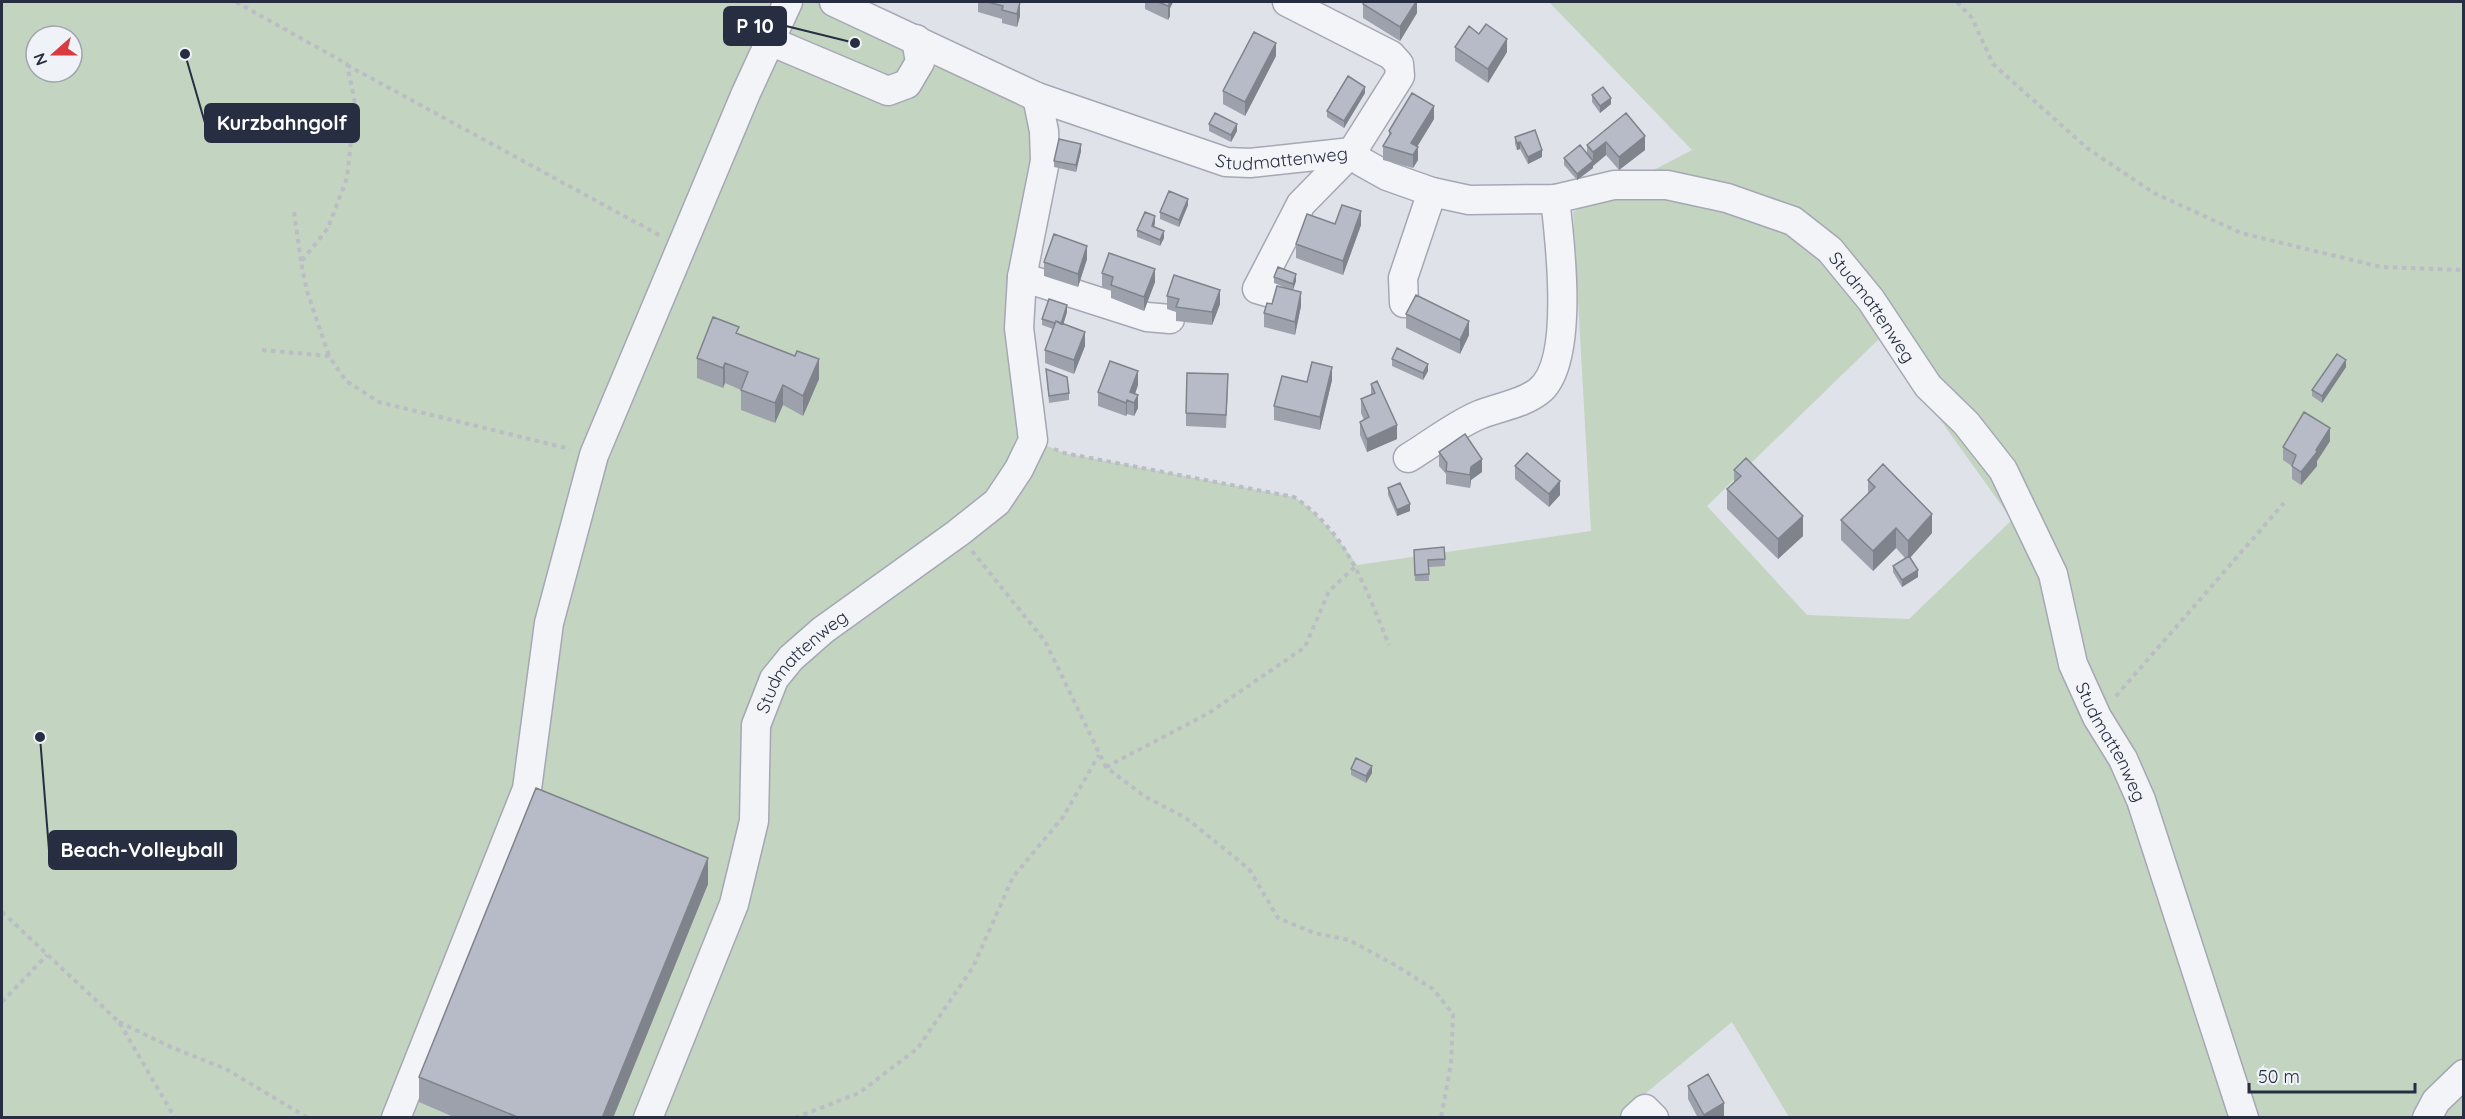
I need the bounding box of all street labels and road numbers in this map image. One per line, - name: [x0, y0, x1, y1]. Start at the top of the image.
- street label: Studmattenweg: [1213, 141, 1349, 175]
- street label: Studmattenweg: [1824, 246, 1921, 367]
- street label: Studmattenweg: [750, 605, 852, 716]
- street label: Studmattenweg: [2071, 678, 2152, 805]

